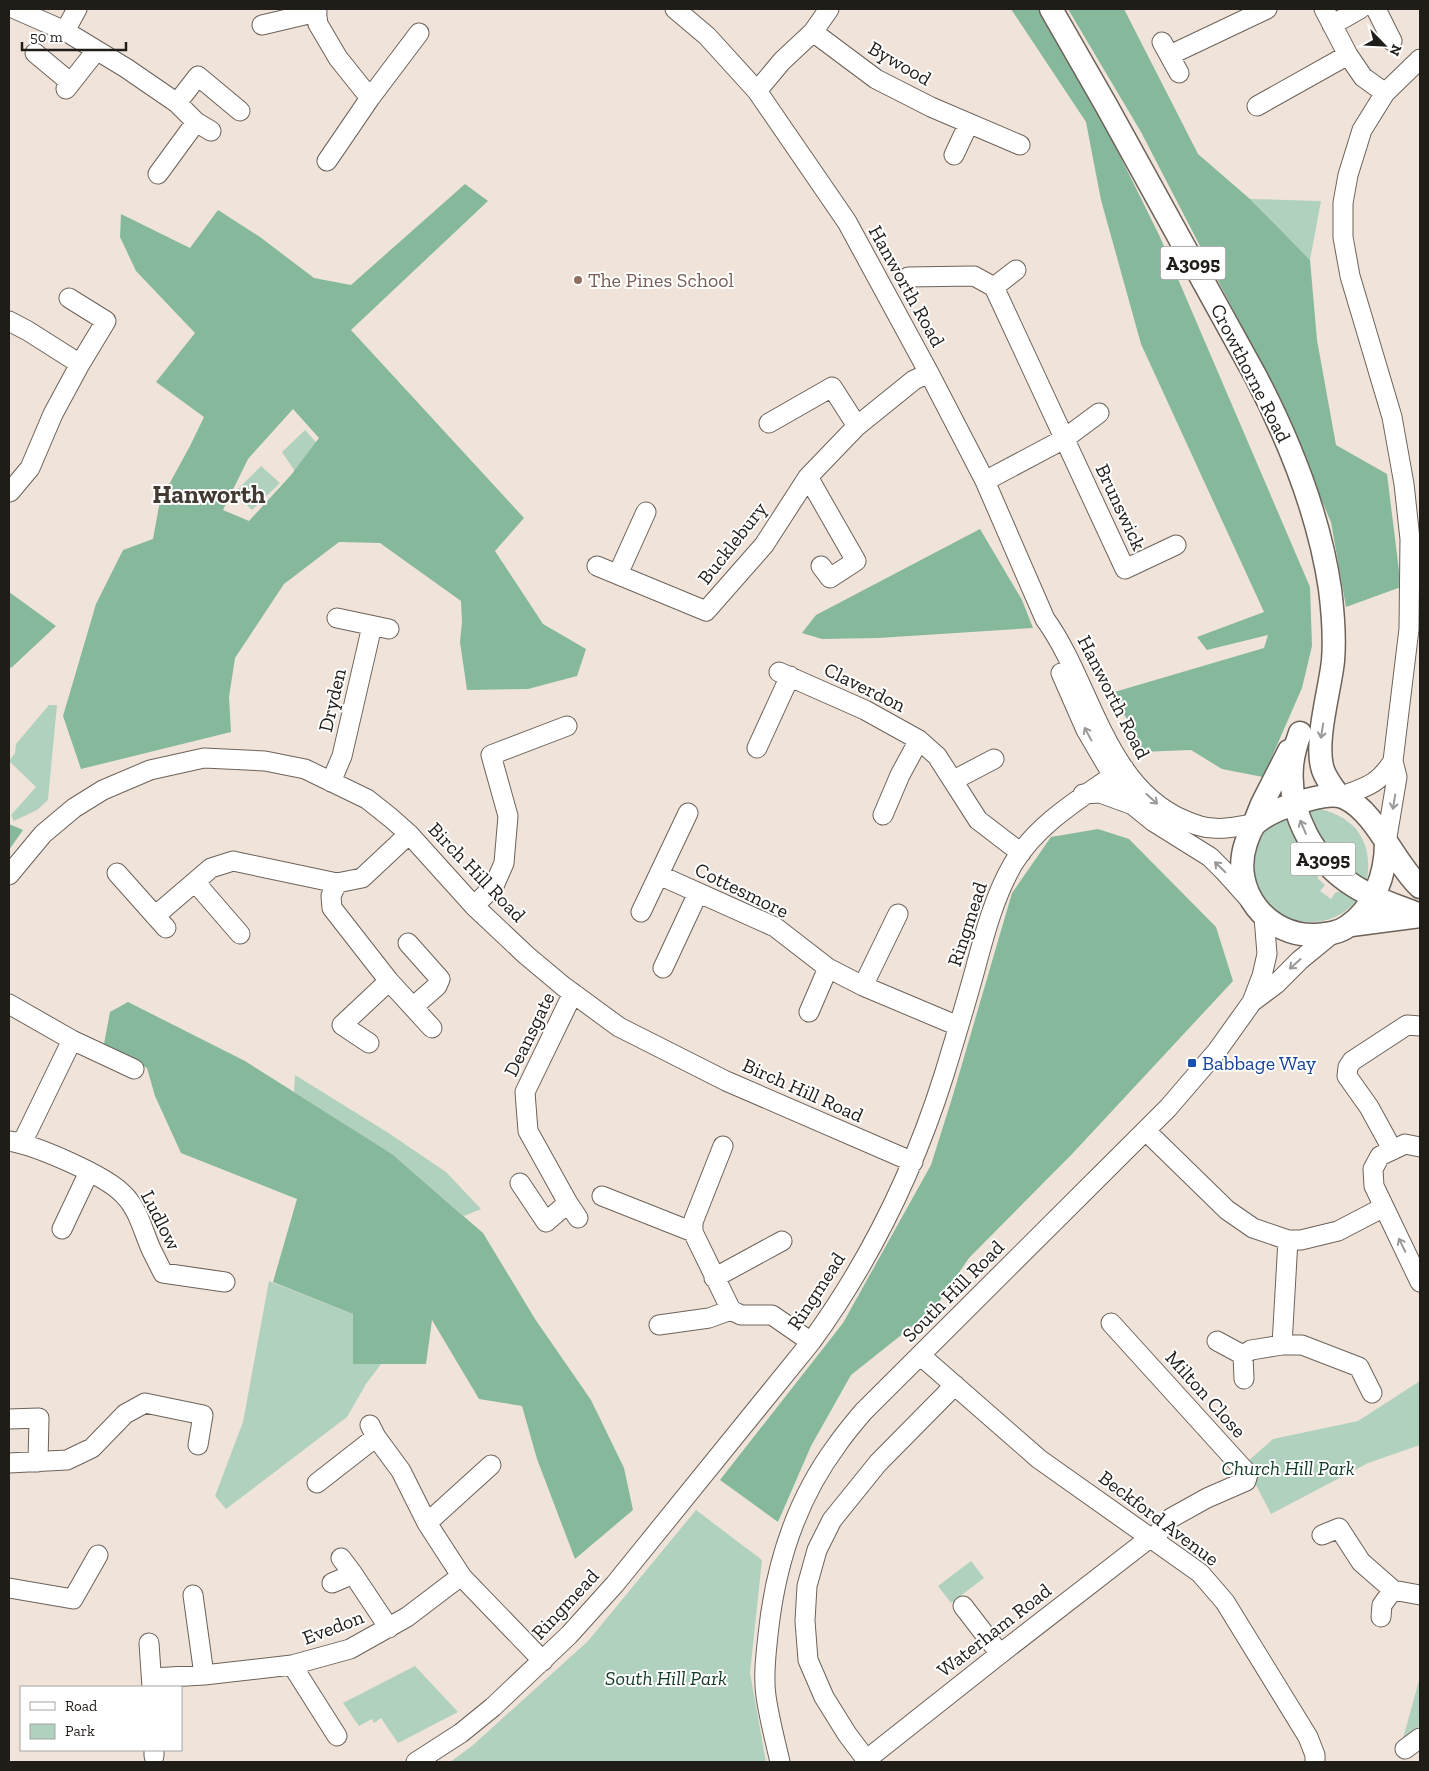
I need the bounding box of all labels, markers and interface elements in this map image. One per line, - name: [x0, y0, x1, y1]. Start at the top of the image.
- scale bar: [22, 20, 126, 52]
- north arrow: [1359, 20, 1409, 70]
- text: 50 m: [30, 28, 63, 46]
- street label: Bywood: [864, 35, 936, 91]
- text: N: [1385, 42, 1405, 59]
- street label: Hanworth Road: [864, 221, 950, 351]
- road number: A3095: [1160, 247, 1226, 280]
- place label: The Pines School: [588, 268, 734, 292]
- marker: The Pines School: [572, 274, 584, 286]
- street label: Crowthorne Road: [1206, 300, 1296, 446]
- street label: Brunswick: [1091, 460, 1152, 555]
- district label: Hanworth: [152, 479, 266, 509]
- street label: Bucklebury: [692, 496, 772, 589]
- street label: Hanworth Road: [1073, 631, 1155, 763]
- street label: Claverdon: [820, 657, 910, 717]
- street label: Dryden: [313, 665, 351, 734]
- one-way arrow: [1317, 722, 1327, 738]
- one-way arrow: [1083, 727, 1092, 742]
- one-way arrow: [1145, 793, 1158, 805]
- one-way arrow: [1388, 794, 1398, 810]
- street label: Birch Hill Road: [423, 817, 531, 927]
- one-way arrow: [1298, 820, 1308, 835]
- road number: A3095: [1290, 842, 1356, 876]
- street label: Cottesmore: [691, 857, 793, 923]
- one-way arrow: [1214, 861, 1226, 873]
- street label: Ringmead: [942, 879, 992, 969]
- one-way arrow: [1289, 958, 1302, 970]
- street label: Deansgate: [498, 988, 560, 1080]
- place label: Babbage Way: [1202, 1051, 1317, 1075]
- street label: Birch Hill Road: [739, 1053, 867, 1127]
- marker: Babbage Way: [1186, 1057, 1198, 1069]
- street label: Ludlow: [136, 1186, 186, 1254]
- street label: South Hill Road: [897, 1235, 1009, 1347]
- one-way arrow: [1397, 1238, 1406, 1253]
- street label: Ringmead: [782, 1248, 850, 1334]
- street label: Milton Close: [1161, 1346, 1251, 1442]
- park label: Church Hill Park: [1221, 1456, 1355, 1480]
- street label: Beckford Avenue: [1094, 1465, 1224, 1571]
- street label: Ringmead: [526, 1564, 604, 1644]
- street label: Waterham Road: [932, 1578, 1056, 1682]
- street label: Evedon: [299, 1604, 368, 1650]
- park label: South Hill Park: [605, 1666, 727, 1690]
- legend: [20, 1686, 182, 1751]
- text: Road: [65, 1697, 98, 1715]
- text: Park: [65, 1722, 95, 1740]

